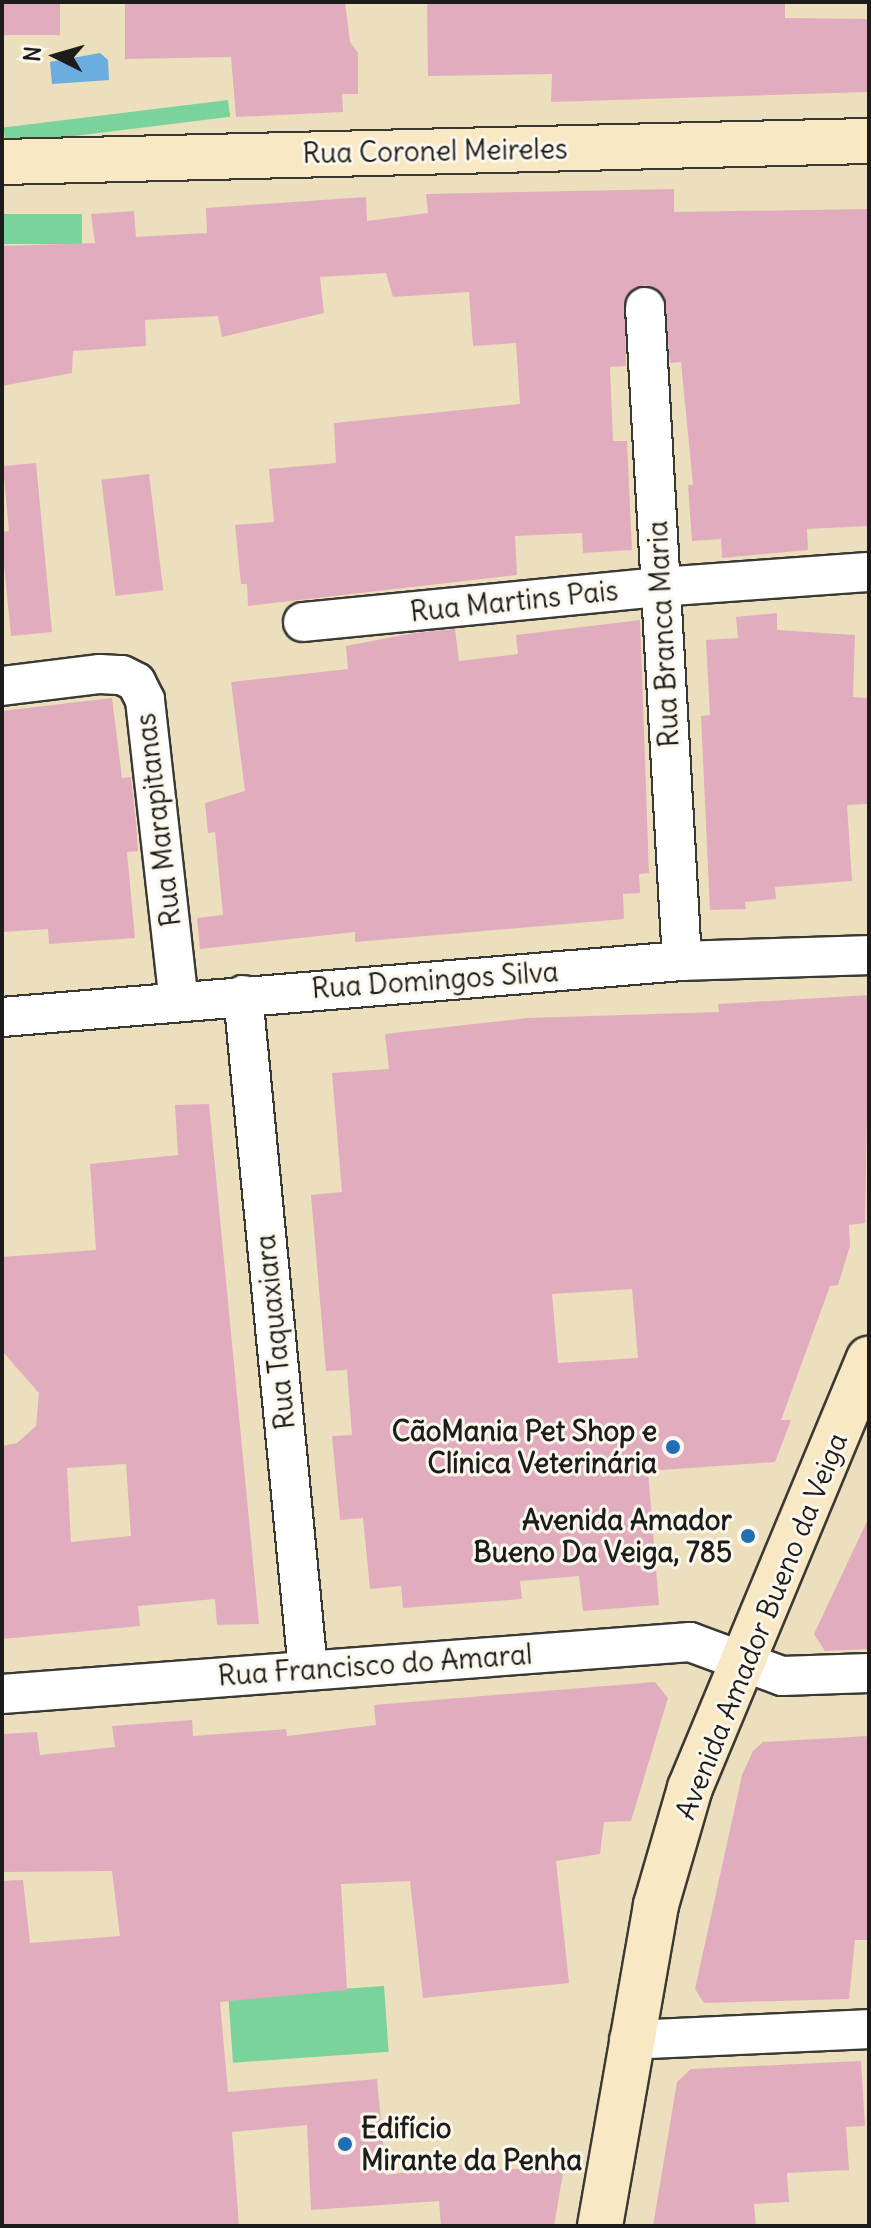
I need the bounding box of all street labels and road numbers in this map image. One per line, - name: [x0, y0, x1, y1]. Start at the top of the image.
- street label: Rua Coronel Meireles: [302, 132, 568, 170]
- street label: Rua Branca Maria: [640, 520, 686, 748]
- street label: Rua Martins Pais: [408, 573, 620, 629]
- street label: Rua Marapitanas: [128, 711, 188, 929]
- street label: Rua Domingos Silva: [310, 955, 560, 1005]
- street label: Rua Taquaxiara: [248, 1233, 302, 1431]
- street label: Avenida Amador Bueno da Veiga: [668, 1428, 854, 1824]
- street label: Rua Francisco do Amaral: [217, 1637, 533, 1693]

